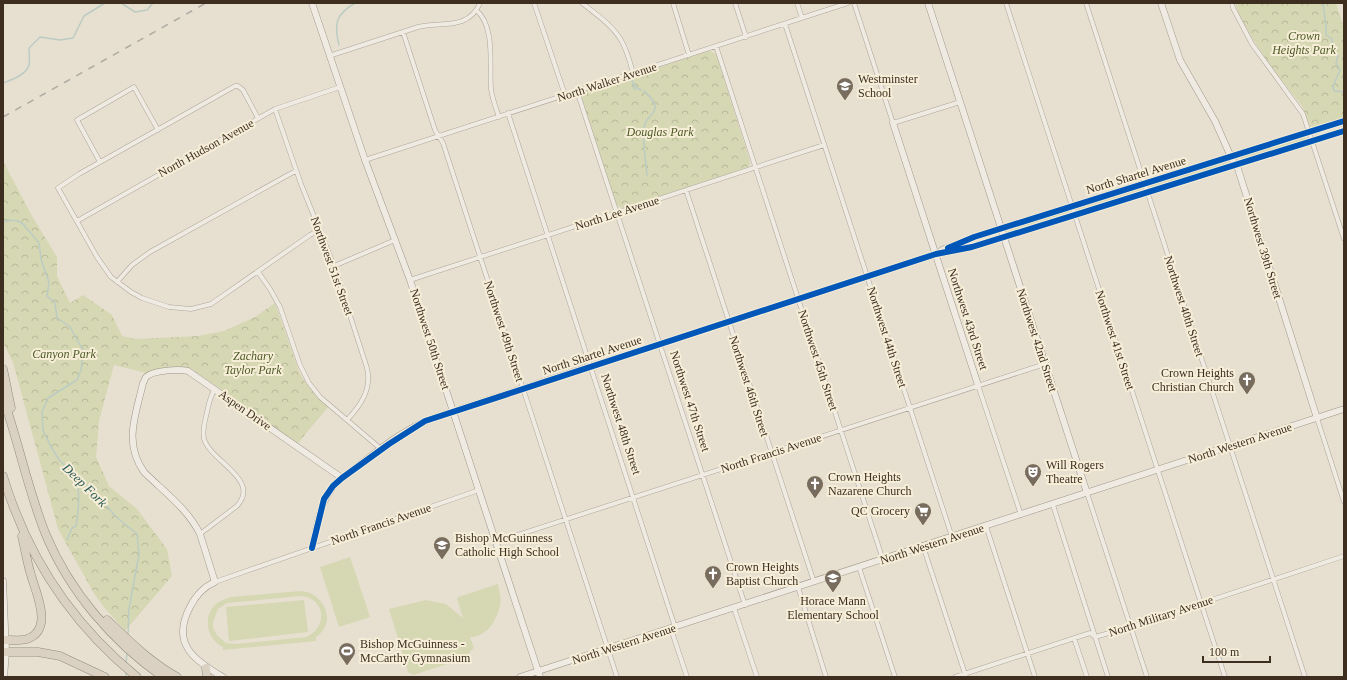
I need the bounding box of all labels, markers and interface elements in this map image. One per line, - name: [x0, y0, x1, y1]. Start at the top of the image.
- park label: Crown Heights Park: [1271, 29, 1337, 57]
- street label: North Walker Avenue: [555, 59, 659, 105]
- place label: Westminster School: [858, 72, 918, 100]
- school or university icon: Westminster School: [835, 76, 855, 101]
- street label: North Hudson Avenue: [156, 116, 256, 180]
- park label: Douglas Park: [626, 125, 694, 139]
- street label: North Shartel Avenue: [1084, 153, 1188, 197]
- street label: North Lee Avenue: [573, 193, 661, 233]
- street label: Northwest 39th Street: [1241, 196, 1285, 301]
- street label: Northwest 51st Street: [308, 215, 357, 318]
- street label: Northwest 40th Street: [1161, 254, 1207, 359]
- street label: Northwest 43rd Street: [945, 266, 991, 372]
- street label: Northwest 49th Street: [481, 279, 527, 384]
- street label: Northwest 44th Street: [864, 285, 910, 390]
- street label: Northwest 42nd Street: [1014, 286, 1061, 394]
- street label: Northwest 50th Street: [407, 287, 453, 392]
- street label: Northwest 41st Street: [1092, 288, 1138, 392]
- street label: Northwest 45th Street: [795, 308, 841, 413]
- street label: North Shartel Avenue: [540, 332, 644, 378]
- street label: Northwest 46th Street: [726, 334, 772, 439]
- park label: Canyon Park: [32, 347, 97, 361]
- park label: Zachary Taylor Park: [224, 349, 282, 377]
- street label: Northwest 47th Street: [667, 349, 713, 454]
- place label: Crown Heights Christian Church: [1152, 366, 1234, 394]
- church icon: Crown Heights Christian Church: [1237, 370, 1257, 395]
- street label: Northwest 48th Street: [598, 372, 644, 477]
- street label: Aspen Drive: [216, 387, 274, 433]
- street label: North Western Avenue: [1186, 420, 1294, 466]
- street label: North Francis Avenue: [719, 430, 823, 476]
- place label: Will Rogers Theatre: [1046, 458, 1104, 486]
- water label: Deep Fork: [59, 459, 110, 510]
- theatre icon: Will Rogers Theatre: [1023, 462, 1043, 487]
- place label: Crown Heights Nazarene Church: [828, 470, 912, 498]
- church icon: Crown Heights Nazarene Church: [805, 474, 825, 499]
- street label: North Francis Avenue: [329, 500, 433, 548]
- supermarket icon: QC Grocery: [913, 501, 933, 526]
- place label: QC Grocery: [851, 504, 910, 518]
- street label: North Western Avenue: [878, 521, 986, 567]
- place label: Bishop McGuinness Catholic High School: [455, 531, 560, 559]
- school or university icon: Bishop McGuinness Catholic High School: [432, 535, 452, 560]
- place label: Crown Heights Baptist Church: [726, 560, 799, 588]
- church icon: Crown Heights Baptist Church: [703, 564, 723, 589]
- school or university icon: Horace Mann Elementary School: [823, 568, 843, 593]
- street label: North Military Avenue: [1107, 592, 1215, 640]
- place label: Horace Mann Elementary School: [787, 594, 879, 622]
- street label: North Western Avenue: [570, 621, 678, 667]
- place label: Bishop McGuinness - McCarthy Gymnasium: [360, 637, 471, 665]
- scale bar: [1203, 638, 1270, 664]
- sports icon: Bishop McGuinness - McCarthy Gymnasium: [337, 641, 357, 666]
- text: 100 m: [1209, 645, 1240, 659]

